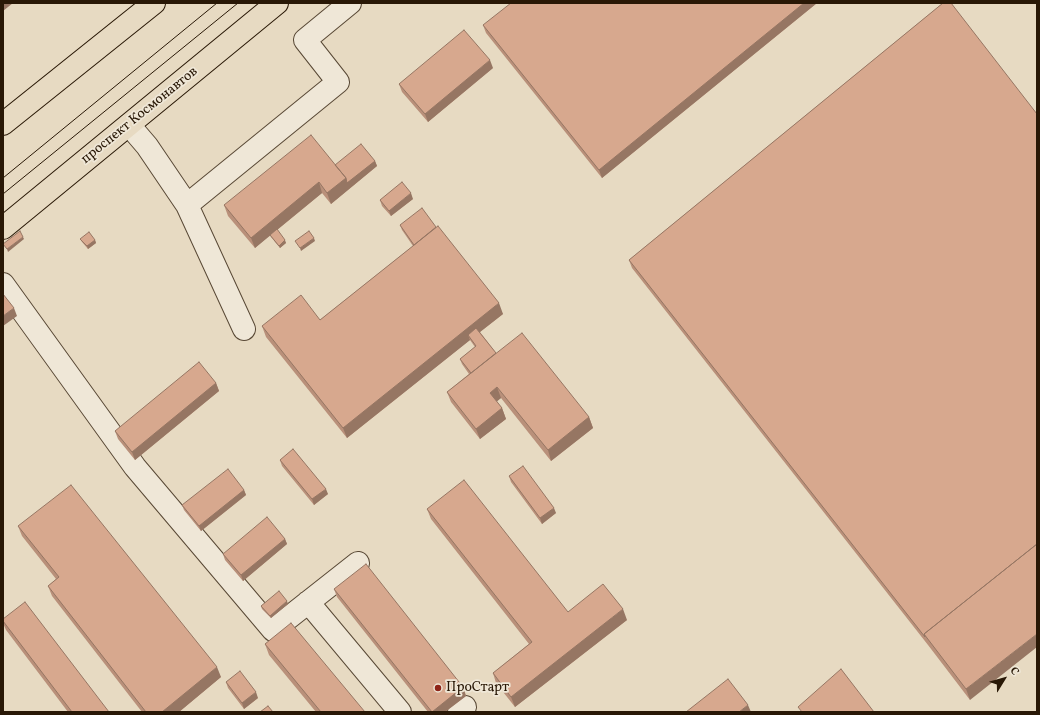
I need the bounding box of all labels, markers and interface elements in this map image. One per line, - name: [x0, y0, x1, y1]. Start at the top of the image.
- street label: проспект Космонавтов: [78, 64, 202, 168]
- north arrow: [984, 659, 1024, 699]
- text: С: [1006, 664, 1022, 679]
- place label: ПроСтарт: [446, 680, 509, 696]
- marker: ПроСтарт: [433, 683, 443, 693]

